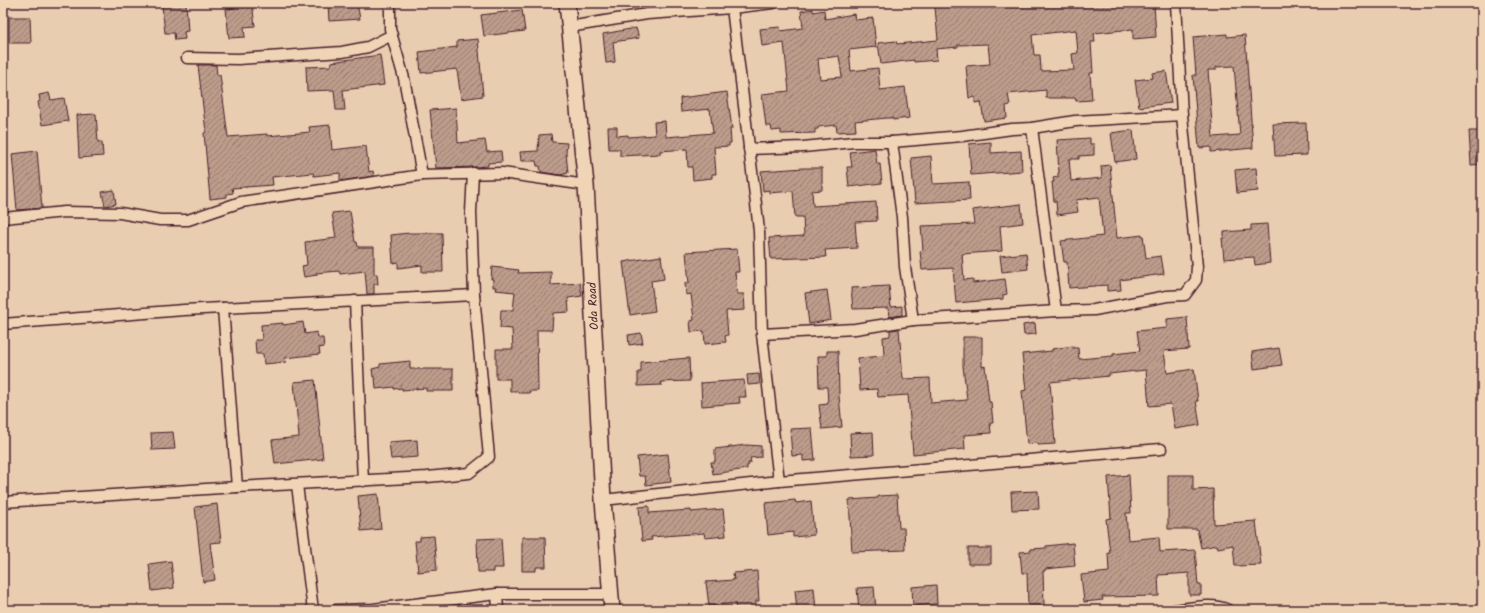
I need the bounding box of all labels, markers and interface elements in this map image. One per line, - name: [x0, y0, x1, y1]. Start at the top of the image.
- street label: Oda Road: [583, 281, 604, 330]

